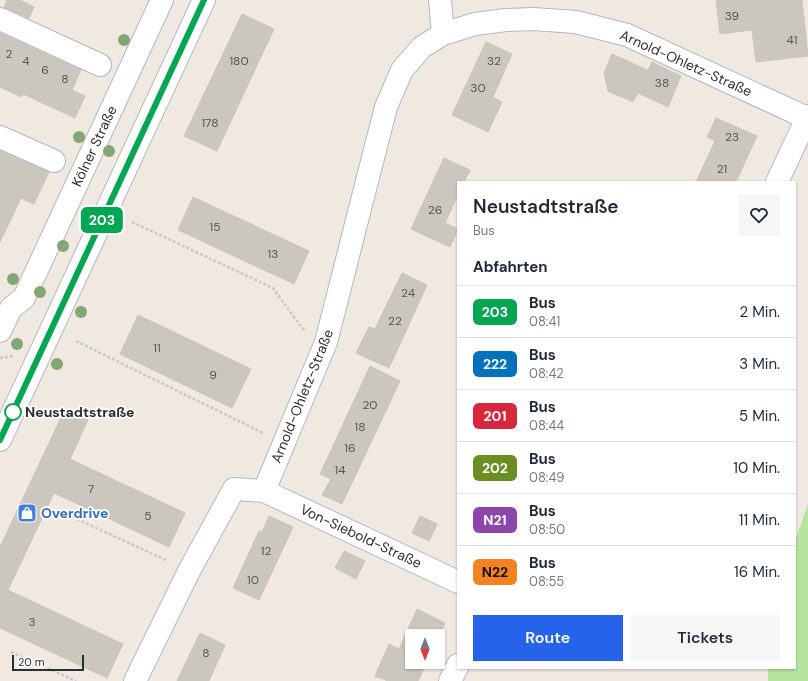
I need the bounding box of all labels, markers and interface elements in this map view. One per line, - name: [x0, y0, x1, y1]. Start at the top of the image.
- house number: 39: [725, 8, 739, 24]
- street label: Arnold-Ohletz-Straße: [617, 26, 755, 100]
- house number: 41: [786, 32, 798, 48]
- house number: 2: [6, 46, 13, 62]
- house number: 4: [22, 53, 30, 69]
- house number: 180: [229, 53, 249, 69]
- house number: 32: [487, 53, 501, 69]
- house number: 6: [41, 62, 49, 78]
- house number: 8: [61, 71, 69, 87]
- house number: 38: [655, 75, 669, 91]
- house number: 30: [470, 80, 486, 96]
- street label: Kölner Straße: [67, 103, 121, 189]
- house number: 178: [201, 115, 219, 131]
- house number: 23: [725, 129, 739, 145]
- house number: 21: [717, 161, 727, 177]
- text: Neustadtstraße: [473, 194, 619, 219]
- button: heart: [738, 194, 780, 236]
- house number: 26: [428, 202, 442, 218]
- line badge: 203: [79, 207, 125, 233]
- text: 203: [89, 211, 115, 229]
- house number: 15: [209, 219, 221, 235]
- text: Bus: [473, 222, 495, 239]
- house number: 13: [268, 246, 278, 262]
- text: Abfahrten: [473, 257, 548, 277]
- house number: 24: [401, 285, 415, 301]
- text: Bus: [529, 293, 556, 313]
- text: 2 Min.: [740, 302, 780, 322]
- text: 203: [482, 303, 508, 321]
- house number: 22: [388, 313, 402, 329]
- text: 08:41: [529, 313, 560, 330]
- street label: Arnold-Ohletz-Straße: [267, 326, 337, 466]
- house number: 11: [153, 340, 161, 356]
- text: Bus: [529, 345, 556, 365]
- text: 3 Min.: [739, 354, 780, 374]
- text: 222: [483, 355, 507, 373]
- text: 08:42: [529, 365, 564, 382]
- house number: 9: [209, 367, 217, 383]
- house number: 20: [362, 397, 378, 413]
- text: Bus: [529, 397, 556, 417]
- marker: Neustadtstraße: [4, 403, 22, 421]
- place label: Neustadtstraße: [25, 403, 135, 421]
- text: 5 Min.: [739, 406, 780, 426]
- text: 201: [484, 407, 506, 425]
- text: 08:44: [529, 417, 564, 434]
- house number: 18: [354, 419, 366, 435]
- house number: 16: [344, 440, 356, 456]
- text: Bus: [529, 449, 556, 469]
- text: 10 Min.: [733, 458, 780, 478]
- text: 202: [482, 459, 508, 477]
- house number: 14: [334, 462, 346, 478]
- text: 08:49: [529, 469, 564, 486]
- house number: 7: [88, 481, 94, 497]
- street label: Von-Siebold-Straße: [297, 500, 425, 572]
- text: Bus: [529, 501, 556, 521]
- shop icon: Overdrive: [16, 502, 38, 524]
- place label: Overdrive: [41, 504, 108, 522]
- house number: 5: [144, 508, 152, 524]
- text: 11 Min.: [739, 510, 780, 530]
- text: N21: [483, 511, 507, 529]
- text: 08:50: [529, 521, 565, 538]
- house number: 12: [261, 543, 271, 559]
- text: Bus: [529, 553, 556, 573]
- text: 16 Min.: [734, 562, 780, 582]
- text: N22: [482, 563, 508, 581]
- house number: 10: [247, 572, 259, 588]
- text: 08:55: [529, 573, 564, 590]
- house number: 3: [28, 614, 36, 630]
- button: Route: [473, 615, 623, 661]
- button: Tickets: [631, 615, 780, 661]
- north arrow: [405, 629, 445, 669]
- map controls: [405, 629, 445, 669]
- house number: 8: [202, 645, 210, 661]
- scale bar: [12, 653, 84, 672]
- text: 20 m: [18, 655, 44, 669]

